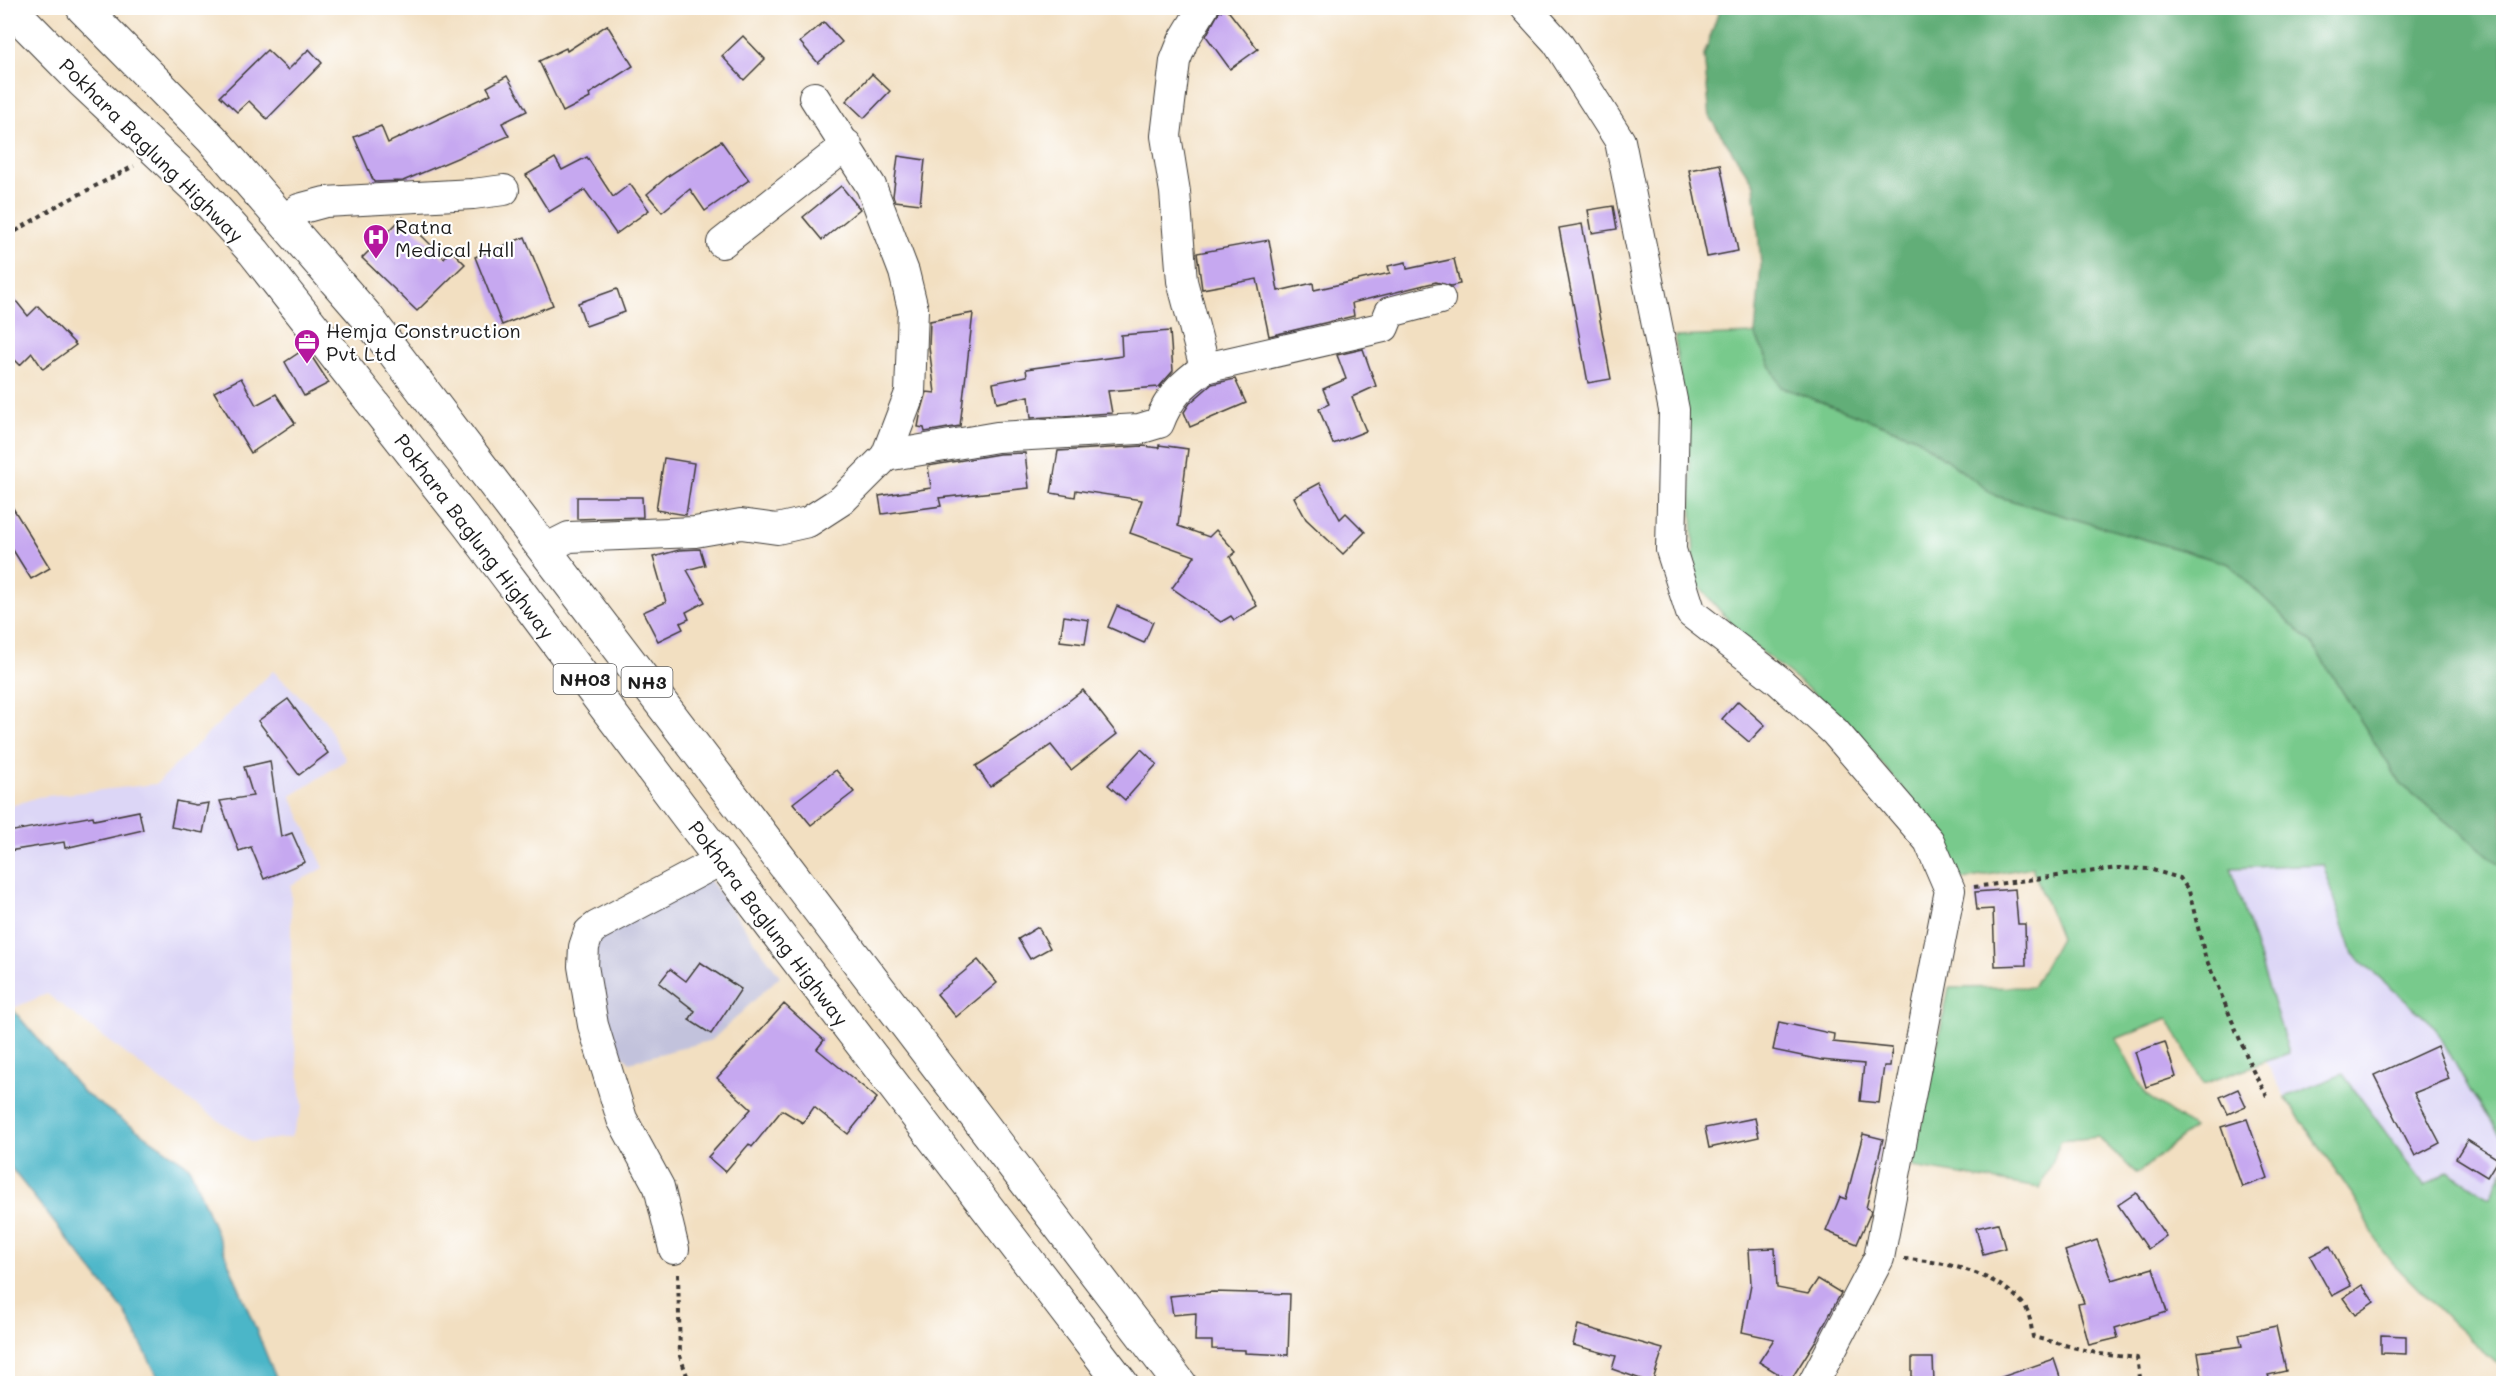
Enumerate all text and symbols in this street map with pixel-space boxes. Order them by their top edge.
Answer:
street label: Pokhara Baglung Highway [54,52,250,248]
place label: Ratna Medical Hall [395,213,515,262]
hospital icon: Ratna Medical Hall [361,222,391,260]
place label: Hemja Construction Pvt Ltd [326,317,521,366]
office icon: Hemja Construction Pvt Ltd [292,327,322,365]
street label: Pokhara Baglung Highway [389,428,561,644]
road number: NH03 [554,664,616,694]
road number: NH3 [622,667,672,697]
street label: Pokhara Baglung Highway [683,815,855,1031]

